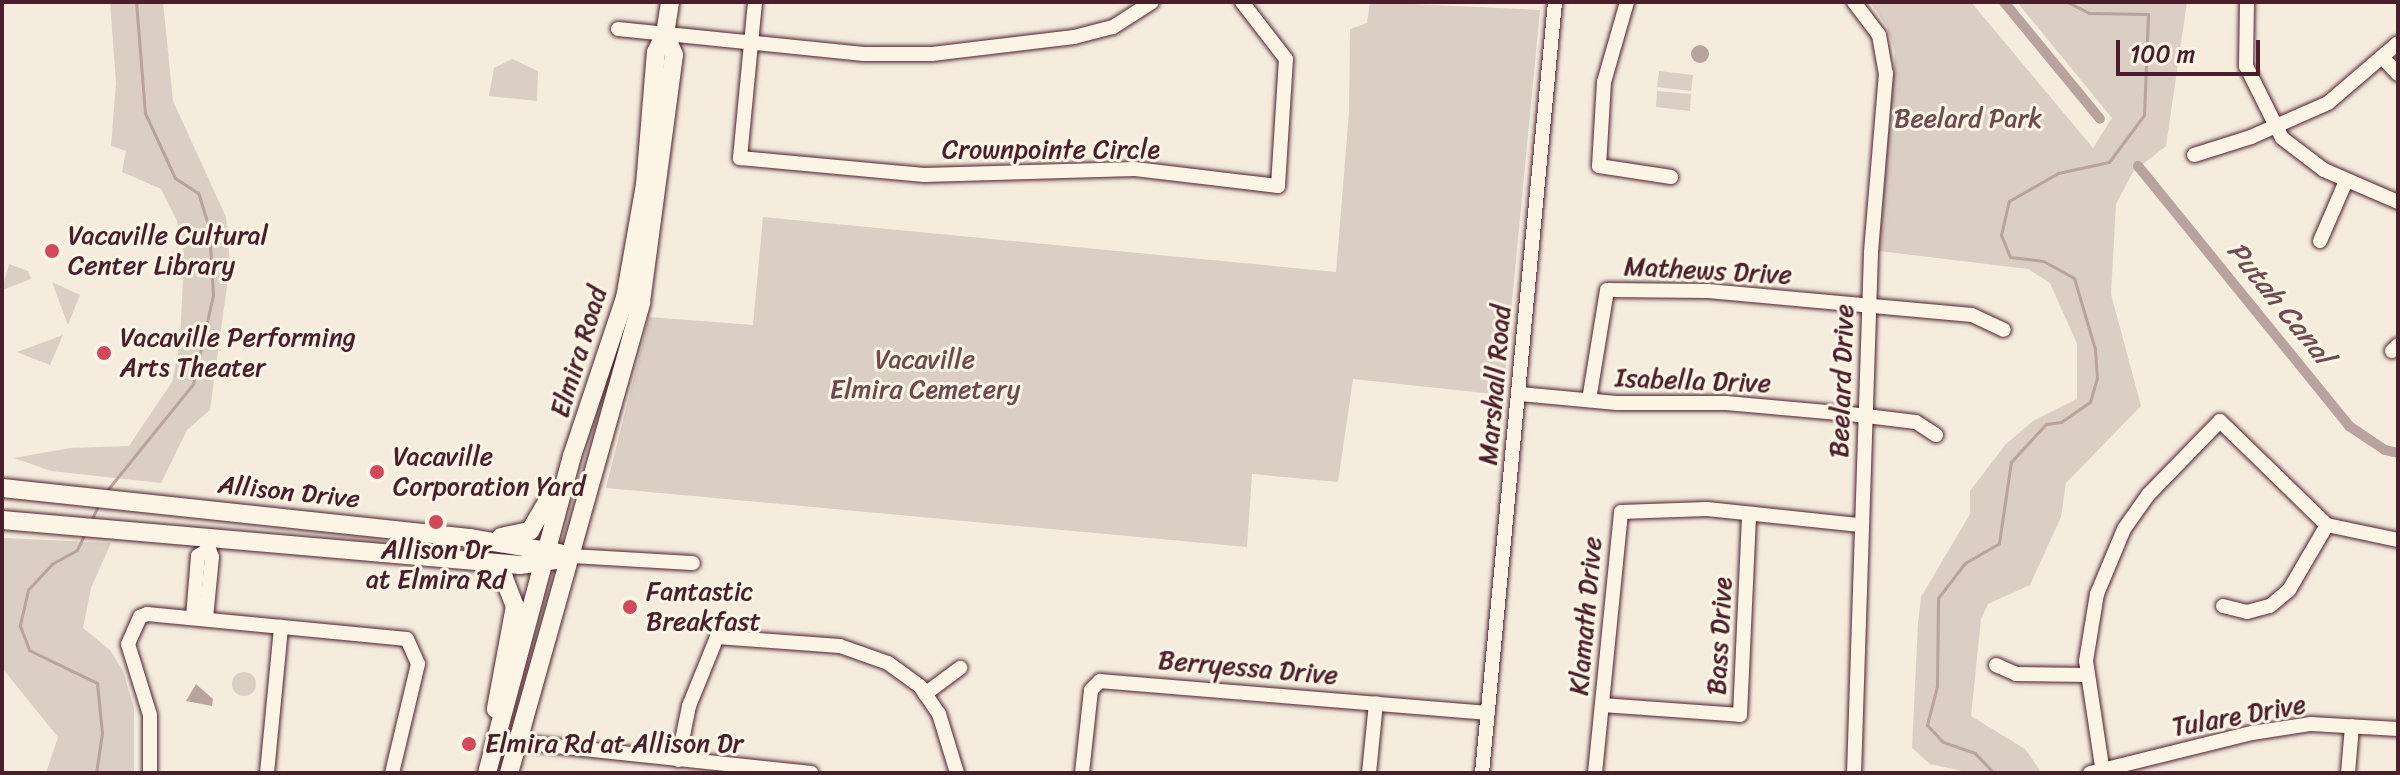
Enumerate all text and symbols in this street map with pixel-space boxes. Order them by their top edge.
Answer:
scale bar [2120,24,2264,74]
text: 100 m [2130,33,2195,75]
park label: Beelard Park [1894,103,2042,135]
street label: Crownpointe Circle [942,134,1160,166]
place label: Vacaville Cultural Center Library [68,220,269,282]
water label: Putah Canal [2220,235,2340,371]
marker: Vacaville Cultural Center Library [43,242,61,260]
street label: Mathews Drive [1623,251,1793,291]
street label: Elmira Road [544,283,614,421]
street label: Marshall Road [1472,304,1518,466]
street label: Beelard Drive [1824,304,1860,458]
place label: Vacaville Performing Arts Theater [120,322,356,384]
marker: Vacaville Performing Arts Theater [95,344,113,362]
park label: Vacaville Elmira Cemetery [830,344,1020,406]
street label: Isabella Drive [1614,363,1772,399]
place label: Vacaville Corporation Yard [393,441,585,502]
marker: Vacaville Corporation Yard [368,463,386,481]
street label: Allison Drive [216,469,362,515]
marker: Allison Dr at Elmira Rd [427,513,445,531]
place label: Allison Dr at Elmira Rd [366,534,506,596]
street label: Klamath Drive [1564,535,1608,697]
place label: Fantastic Breakfast [646,576,761,638]
street label: Bass Drive [1701,576,1739,696]
marker: Fantastic Breakfast [621,598,639,616]
street label: Berryessa Drive [1157,645,1339,691]
street label: Tulare Drive [2170,689,2308,743]
place label: Elmira Rd at Allison Dr [485,728,742,760]
marker: Elmira Rd at Allison Dr [460,735,478,753]

